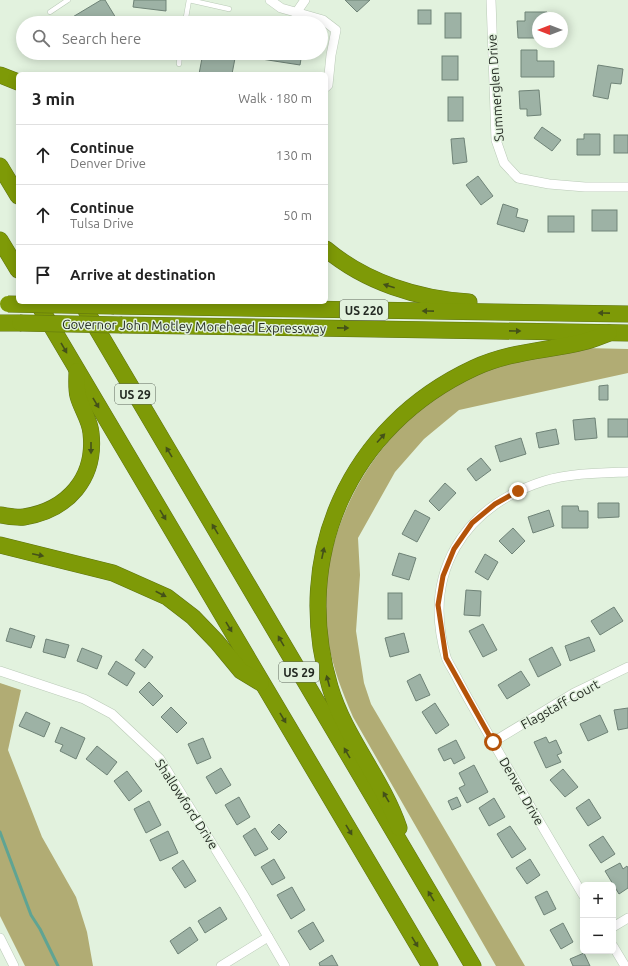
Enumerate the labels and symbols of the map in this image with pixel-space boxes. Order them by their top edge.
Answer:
north arrow [532,12,568,48]
street label: Summerglen Drive [484,34,506,142]
one-way arrow [383,283,395,289]
road number: US 220 [340,300,388,320]
one-way arrow [421,308,434,314]
one-way arrow [598,310,610,317]
street label: Governor John Motley Morehead Expressway [62,317,326,335]
one-way arrow [337,325,350,331]
one-way arrow [509,328,522,334]
one-way arrow [60,342,67,354]
road number: US 29 [115,384,155,404]
one-way arrow [93,397,100,409]
one-way arrow [376,433,386,443]
one-way arrow [88,442,94,455]
one-way arrow [166,446,173,458]
route end [509,482,527,500]
one-way arrow [159,509,166,521]
one-way arrow [212,523,219,535]
one-way arrow [321,546,327,559]
one-way arrow [32,552,44,558]
one-way arrow [156,590,167,597]
one-way arrow [226,621,233,633]
one-way arrow [278,635,285,647]
road number: US 29 [279,662,319,682]
one-way arrow [325,675,331,687]
street label: Flagstaff Court [518,677,602,731]
one-way arrow [280,712,287,724]
route start [484,733,502,751]
one-way arrow [344,748,351,759]
street label: Denver Drive [497,755,547,827]
street label: Shallowford Drive [153,756,221,852]
one-way arrow [383,791,390,803]
one-way arrow [346,824,353,836]
one-way arrow [428,890,435,902]
one-way arrow [412,936,419,948]

